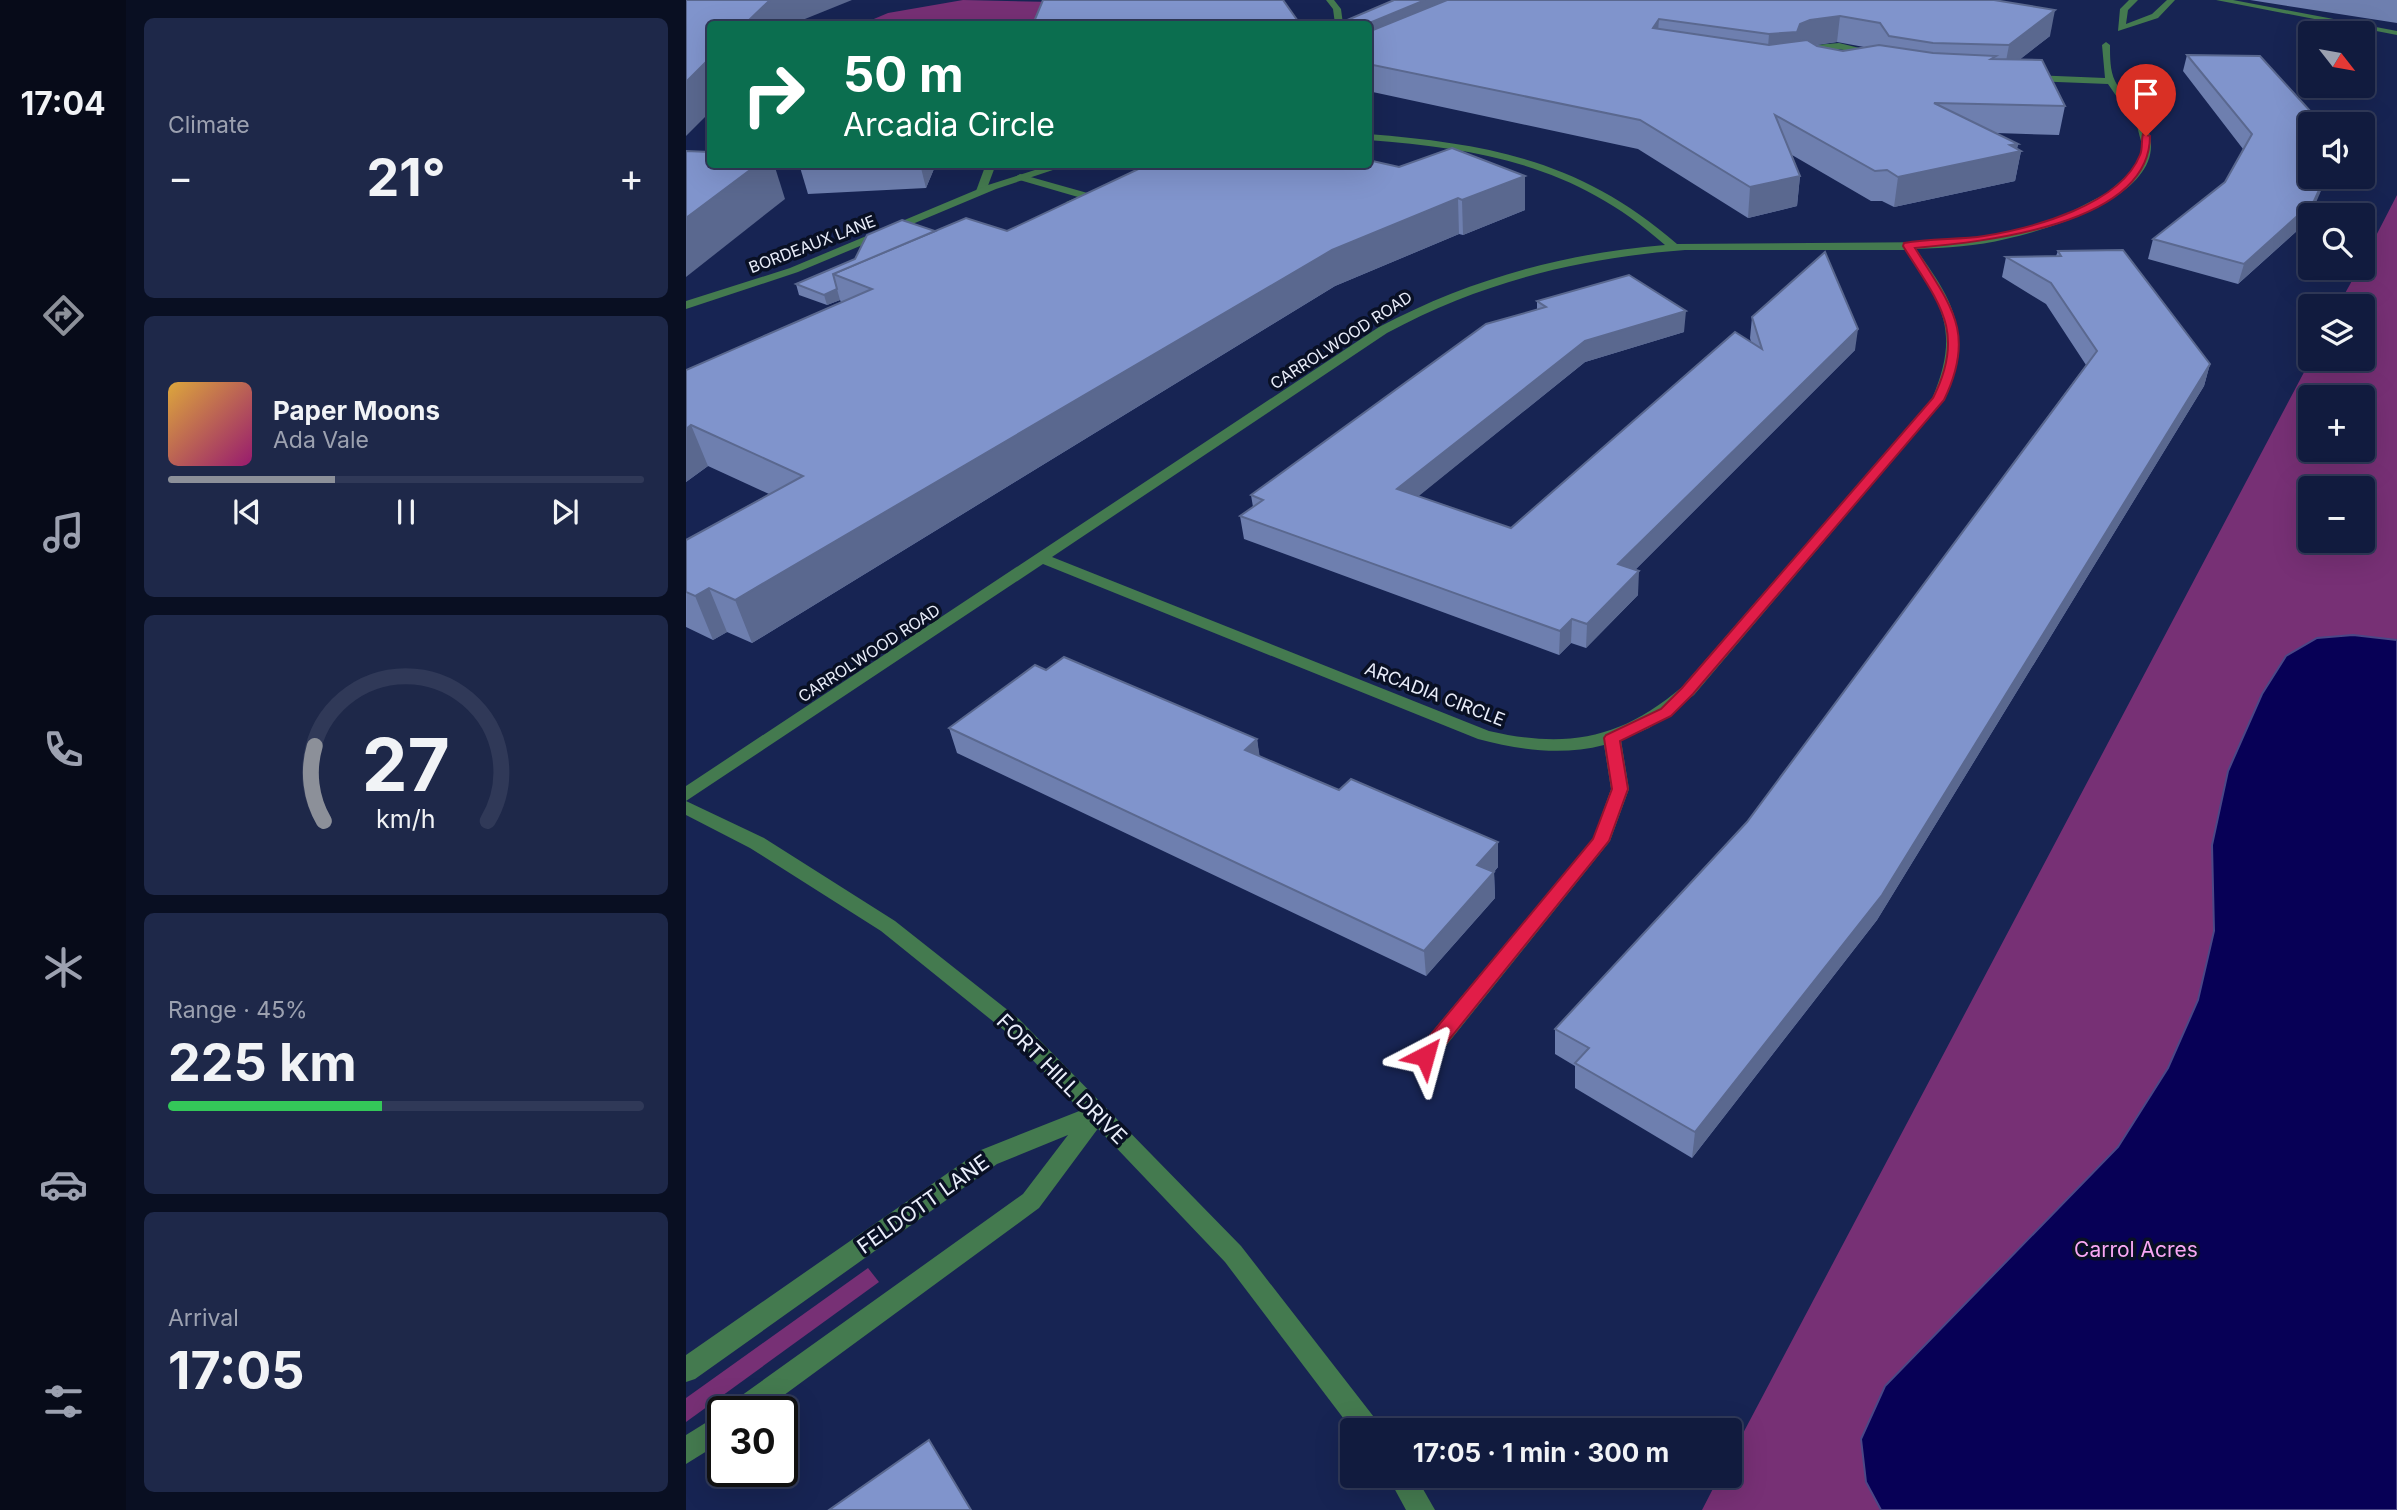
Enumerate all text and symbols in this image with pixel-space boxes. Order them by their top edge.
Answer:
north arrow [2298,21,2375,98]
map controls [2298,21,2375,553]
text: 50 m [843,45,964,104]
icon: right [728,49,819,140]
pin [2116,64,2176,136]
icon: arrive [2127,75,2165,113]
text: 17:04 [20,84,106,123]
text: Arcadia Circle [843,105,1055,144]
text: Climate [168,111,250,139]
button: sound [2298,112,2375,189]
text: 21° [366,146,446,209]
text: − [168,154,193,200]
text: + [619,154,644,200]
button: search [2298,203,2375,280]
street label: BORDEAUX LANE [746,211,878,277]
street label: CARROLWOOD ROAD [1266,287,1416,393]
icon: directions [39,291,88,340]
button: layers [2298,294,2375,371]
button: + [2298,385,2375,462]
text: Paper Moons [273,395,440,426]
text: Ada Vale [273,426,369,454]
button: − [2298,476,2375,553]
icon: previous [228,493,266,531]
icon: pause [387,493,425,531]
icon: next [546,493,584,531]
icon: music [39,508,88,557]
street label: CARROLWOOD ROAD [794,600,944,706]
street label: ARCADIA CIRCLE [1362,658,1508,730]
text: 27 [362,720,450,809]
icon: phone [39,725,88,774]
text: km/h [376,804,436,834]
icon: climate [39,943,88,992]
text: Range · 45% [168,996,308,1024]
street label: FORT HILL DRIVE [992,1009,1132,1149]
position arrow [1388,1019,1462,1093]
text: 225 km [168,1031,357,1094]
street label: FELDOTT LANE [852,1149,994,1259]
icon: car [39,1160,88,1209]
park label: Carrol Acres [2074,1237,2198,1262]
text: Arrival [168,1304,239,1332]
text: 17:05 [168,1339,305,1402]
icon: filters [39,1377,88,1426]
speed limit sign: 30 [707,1396,798,1487]
text: 17:05 · 1 min · 300 m [1413,1437,1669,1468]

